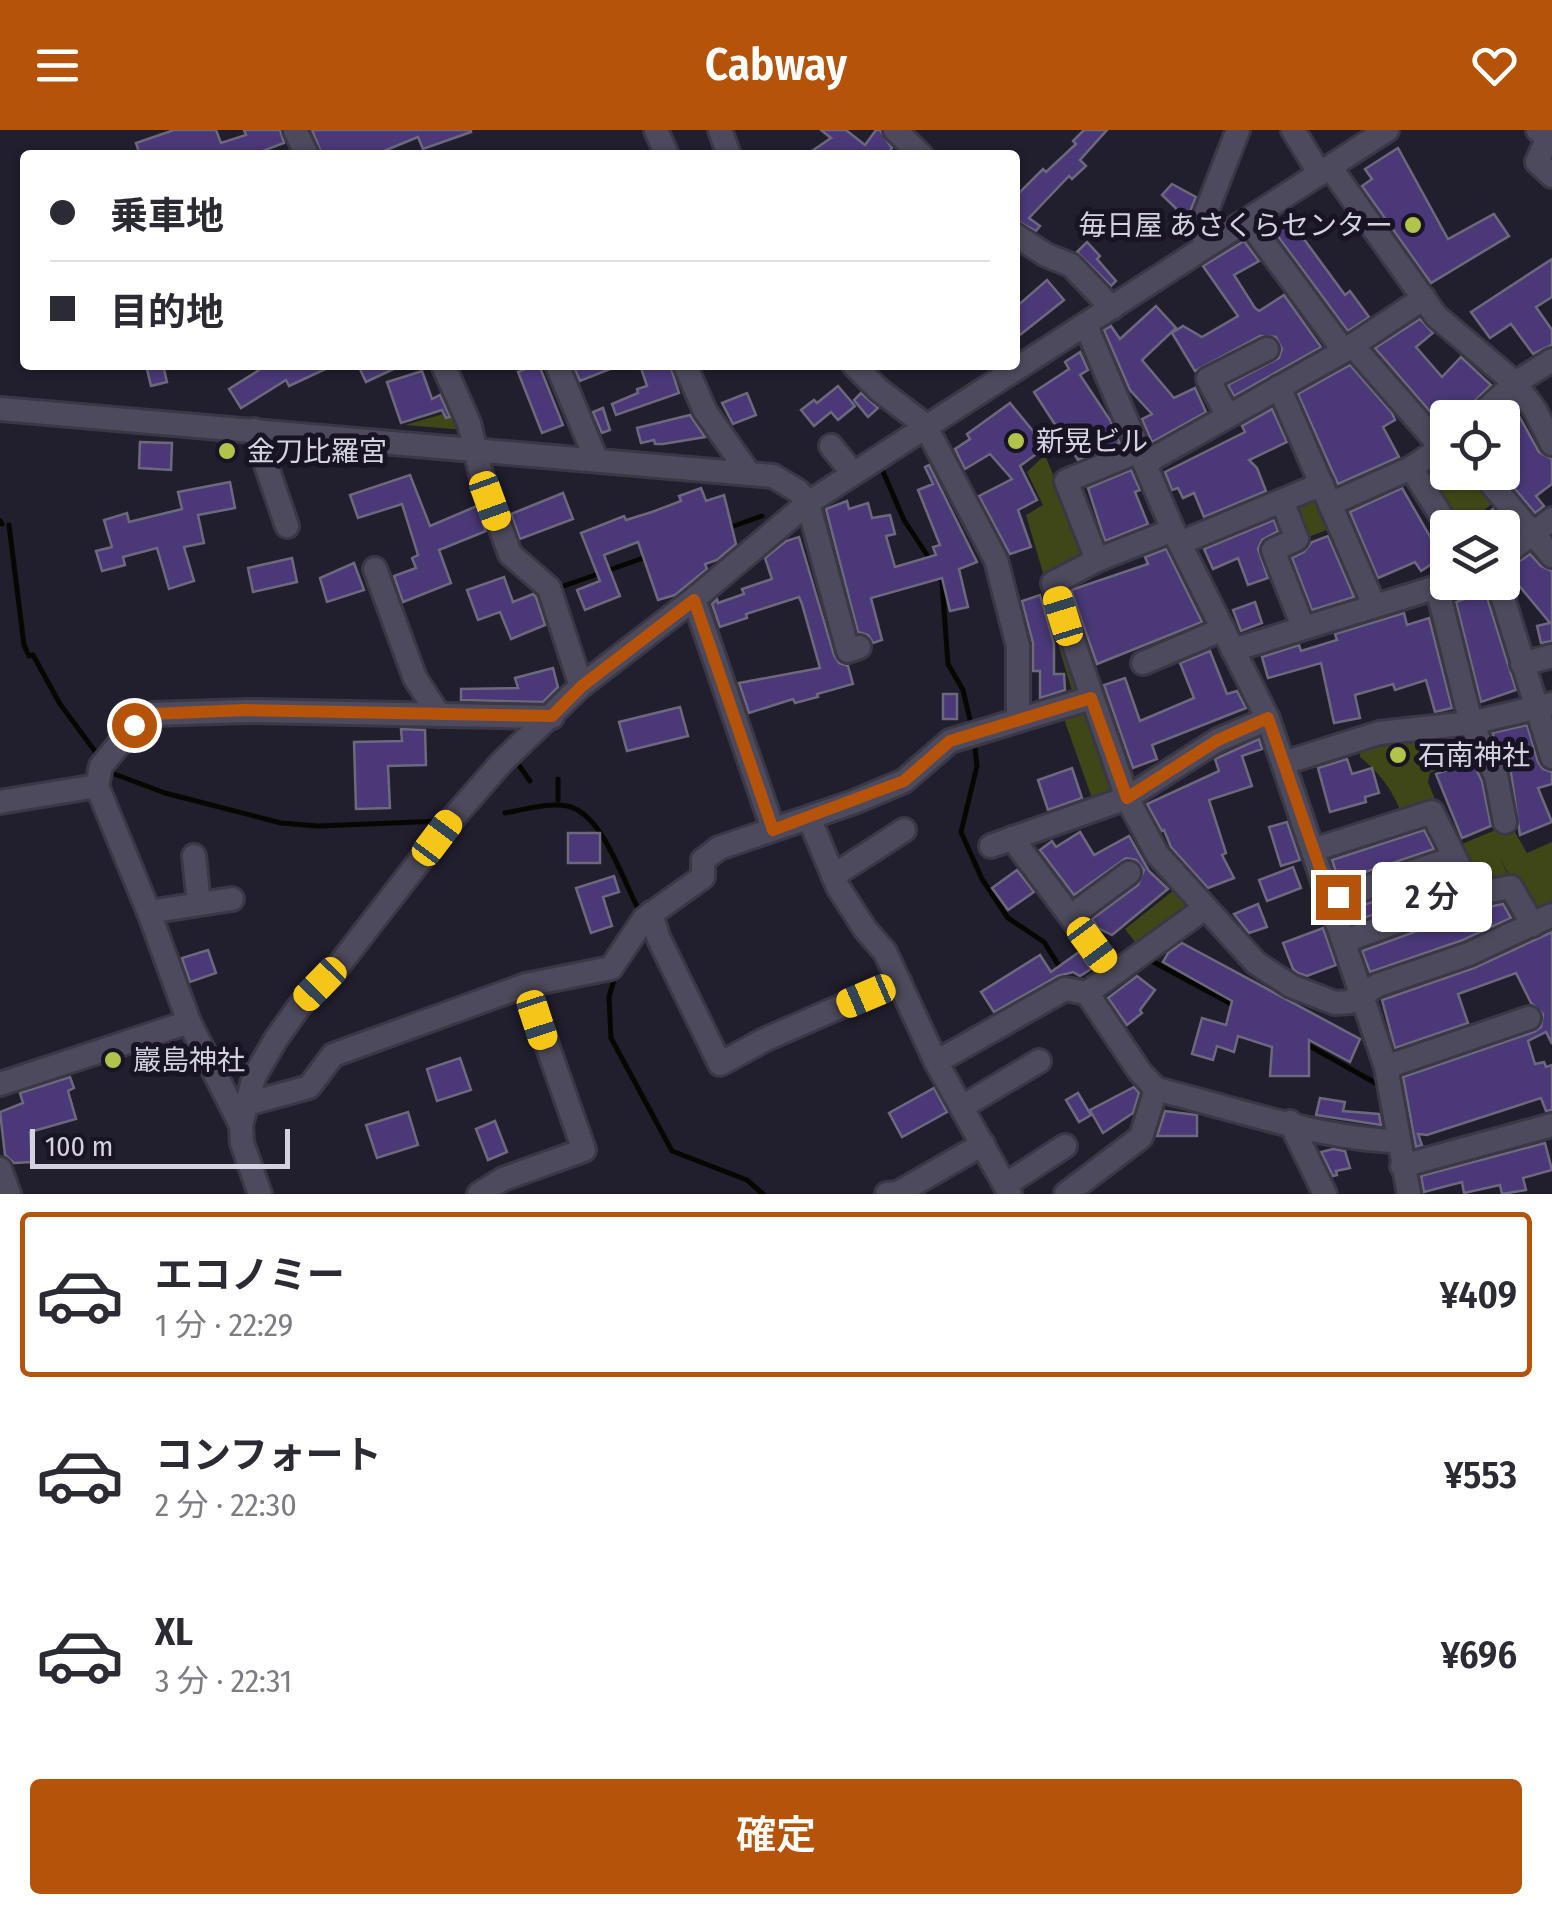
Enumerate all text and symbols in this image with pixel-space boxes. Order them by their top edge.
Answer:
icon: menu [30,38,85,93]
text: Cabway [705,38,847,92]
icon: heart [1467,38,1522,93]
text: 乗車地 [110,193,224,239]
place label: 毎日屋 あさくらセンター [1078,209,1393,242]
marker: 毎日屋 あさくらセンター [1402,214,1424,236]
text: 目的地 [110,289,224,335]
map controls [1430,400,1520,600]
button: locate [1430,400,1520,490]
place label: 新晃ビル [1036,425,1148,458]
marker: 新晃ビル [1005,430,1027,452]
place label: 金刀比羅宮 [247,435,387,468]
marker: 金刀比羅宮 [216,440,238,462]
car [466,468,514,534]
button: layers [1430,510,1520,600]
car [1040,583,1086,649]
route start [112,703,157,748]
place label: 石南神社 [1418,739,1530,772]
marker: 石南神社 [1387,744,1409,766]
car [407,805,467,871]
callout: 2 分 [1373,862,1493,932]
route end [1316,875,1361,920]
text: 2 分 [1405,878,1459,916]
car [1062,912,1122,978]
car [288,952,352,1016]
car [833,970,899,1022]
car [513,987,561,1053]
place label: 巖島神社 [133,1044,245,1077]
marker: 巖島神社 [102,1049,124,1071]
scale bar [30,1124,290,1168]
text: 100 m [45,1130,113,1163]
icon: car [35,1250,125,1340]
text: エコノミー [155,1252,345,1298]
text: ¥409 [1440,1272,1517,1318]
text: 1 分 · 22:29 [155,1306,293,1344]
icon: car [35,1430,125,1520]
text: コンフォート [155,1432,382,1478]
text: ¥553 [1444,1452,1517,1498]
text: 2 分 · 22:30 [155,1486,297,1524]
text: XL [155,1609,193,1655]
icon: car [35,1610,125,1700]
text: ¥696 [1441,1632,1517,1678]
text: 3 分 · 22:31 [155,1662,292,1700]
button: 確定 [30,1779,1522,1894]

